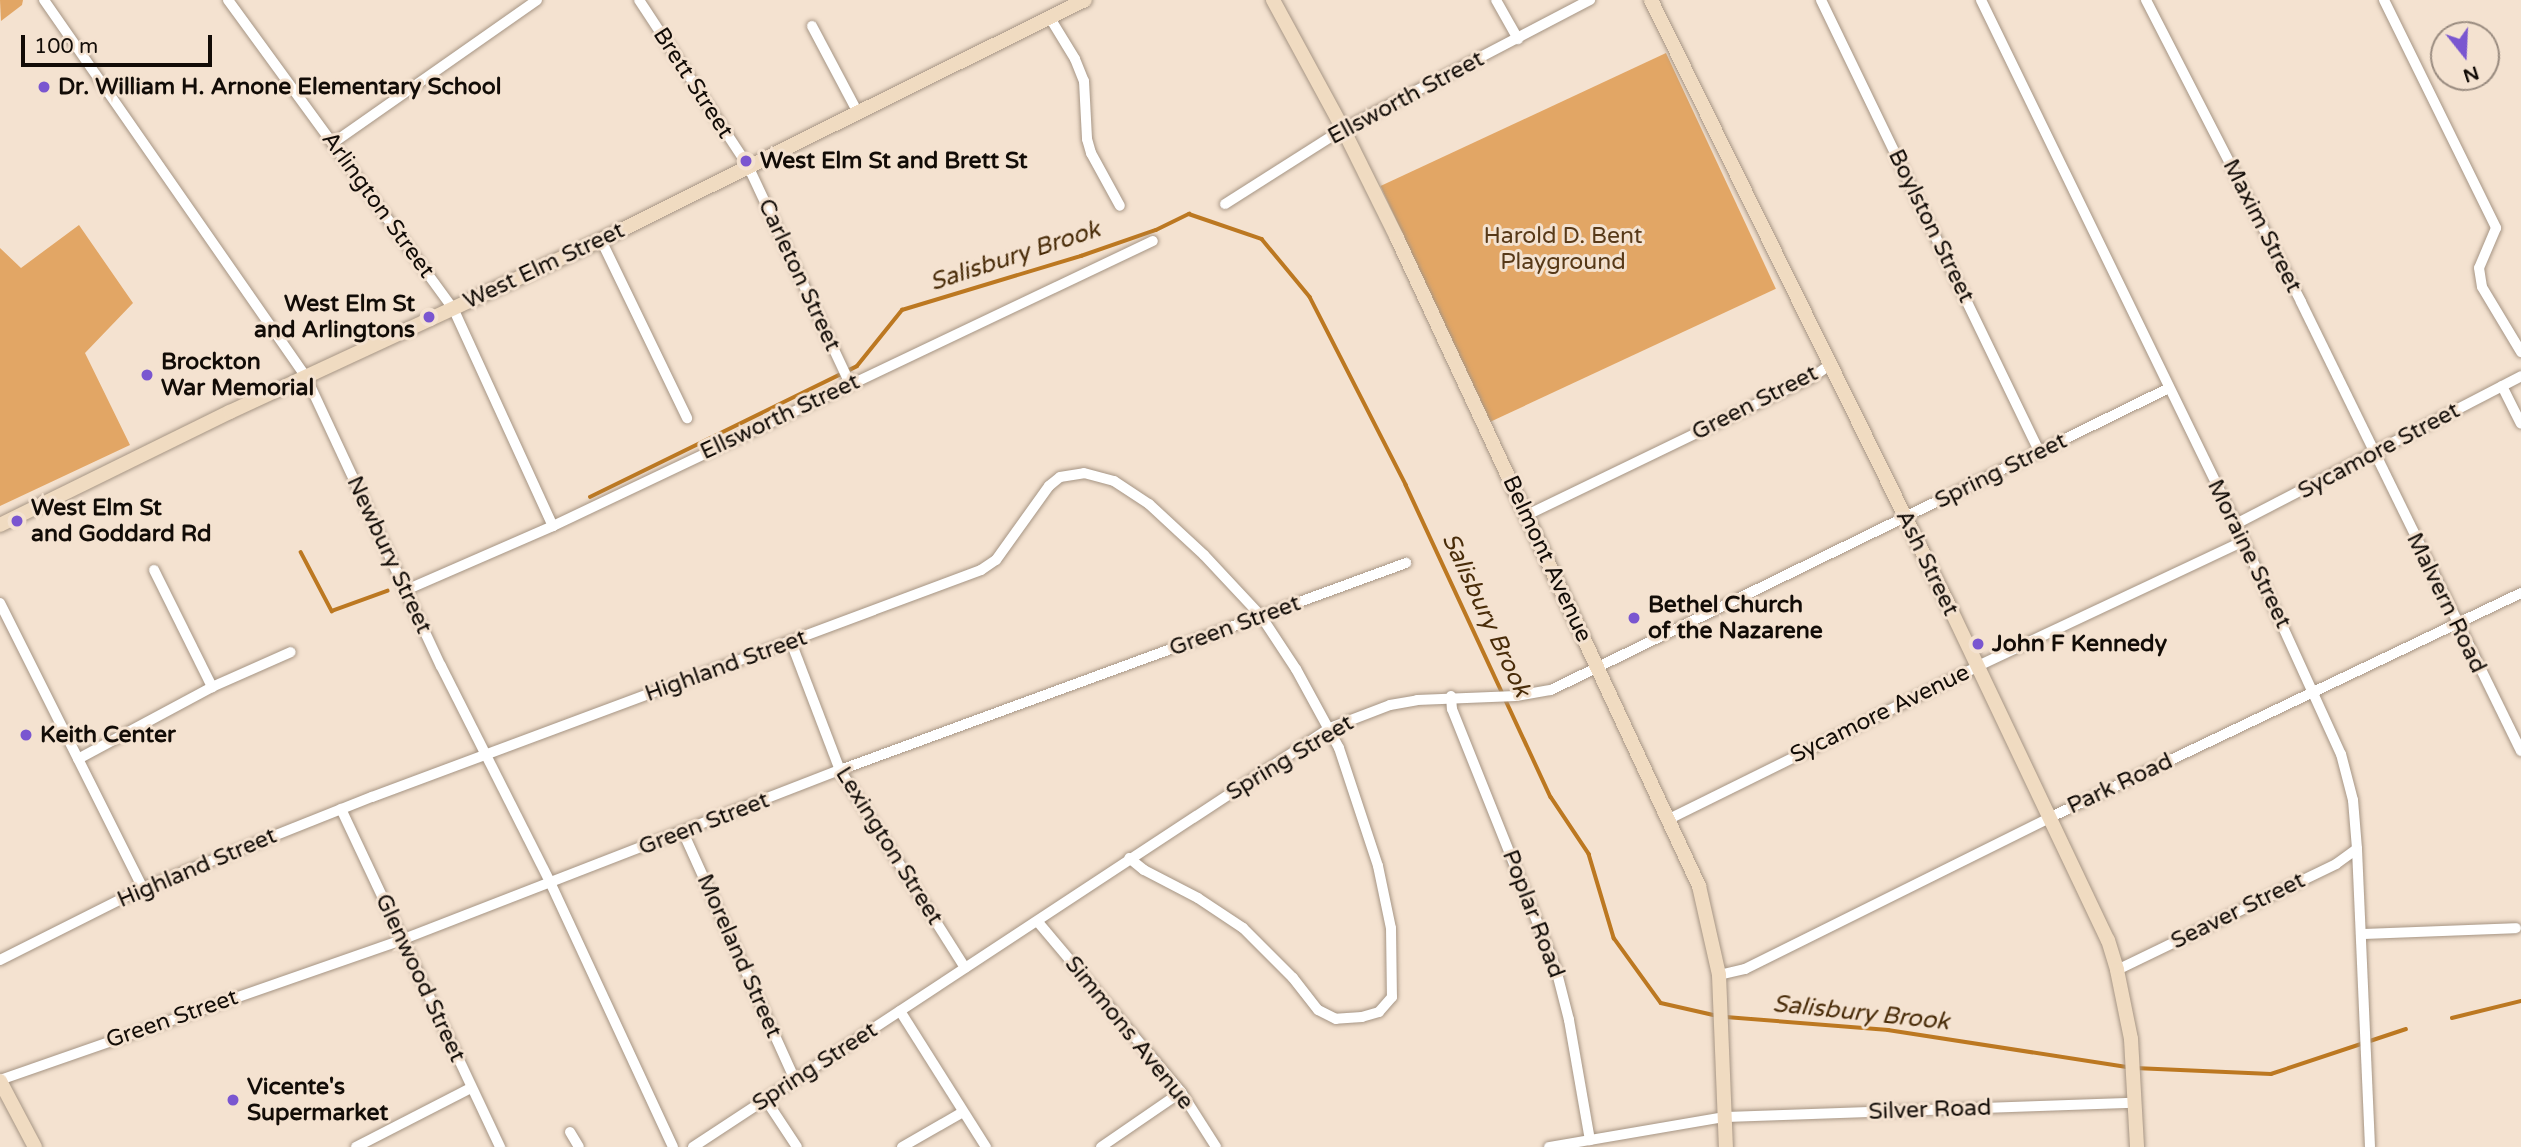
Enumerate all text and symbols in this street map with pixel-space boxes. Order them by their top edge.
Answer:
scale bar [24,21,215,65]
north arrow [2430,21,2500,91]
street label: Brett Street [647,22,739,144]
text: 100 m [34,34,98,59]
street label: Ellsworth Street [1323,45,1489,151]
text: N [2460,61,2482,87]
place label: Dr. William H. Arnone Elementary School [58,73,502,101]
marker: Dr. William H. Arnone Elementary School [36,79,52,95]
street label: Arlington Street [316,126,440,284]
street label: Boylston Street [1882,145,1980,307]
place label: West Elm St and Brett St [760,147,1028,175]
marker: West Elm St and Brett St [738,153,754,169]
street label: Maxim Street [2217,155,2307,297]
street label: Carleton Street [752,194,846,356]
water label: Salisbury Brook [926,215,1104,297]
street label: West Elm Street [459,217,629,315]
park label: Harold D. Bent Playground [1484,222,1642,276]
place label: West Elm St and Arlingtons [254,290,415,344]
marker: West Elm St and Arlingtons [421,309,437,325]
place label: Brockton War Memorial [161,348,314,402]
street label: Green Street [1687,359,1823,447]
marker: Brockton War Memorial [139,367,155,383]
street label: Ellsworth Street [696,368,864,466]
street label: Sycamore Street [2293,397,2465,505]
street label: Spring Street [1931,427,2071,515]
street label: Belmont Avenue [1496,471,1598,647]
street label: Newbury Street [340,472,438,638]
street label: Moraine Street [2201,475,2297,633]
place label: West Elm St and Goddard Rd [31,494,212,548]
street label: Ash Street [1890,506,1964,620]
marker: West Elm St and Goddard Rd [9,513,25,529]
street label: Malvern Road [2400,528,2492,678]
water label: Salisbury Brook [1435,529,1537,701]
street label: Green Street [1166,589,1304,663]
place label: Bethel Church of the Nazarene [1648,591,1823,645]
marker: Bethel Church of the Nazarene [1626,610,1642,626]
street label: Highland Street [641,624,811,708]
place label: John F Kennedy [1992,630,2167,658]
marker: John F Kennedy [1970,636,1986,652]
street label: Sycamore Avenue [1786,659,1974,769]
street label: Spring Street [1221,709,1359,807]
place label: Keith Center [40,721,176,749]
marker: Keith Center [18,727,34,743]
street label: Park Road [2063,748,2177,820]
street label: Lexington Street [829,762,949,930]
street label: Green Street [635,786,773,862]
street label: Highland Street [113,822,281,914]
street label: Poplar Road [1496,846,1570,982]
street label: Seaver Street [2167,867,2309,955]
street label: Moreland Street [691,870,787,1042]
street label: Glenwood Street [369,890,471,1066]
street label: Simmons Avenue [1059,951,1199,1115]
street label: Green Street [102,984,242,1054]
water label: Salisbury Brook [1771,989,1951,1037]
street label: Spring Street [747,1016,883,1118]
place label: Vicente's Supermarket [247,1073,388,1127]
marker: Vicente's Supermarket [225,1092,241,1108]
street label: Silver Road [1868,1094,1992,1126]

